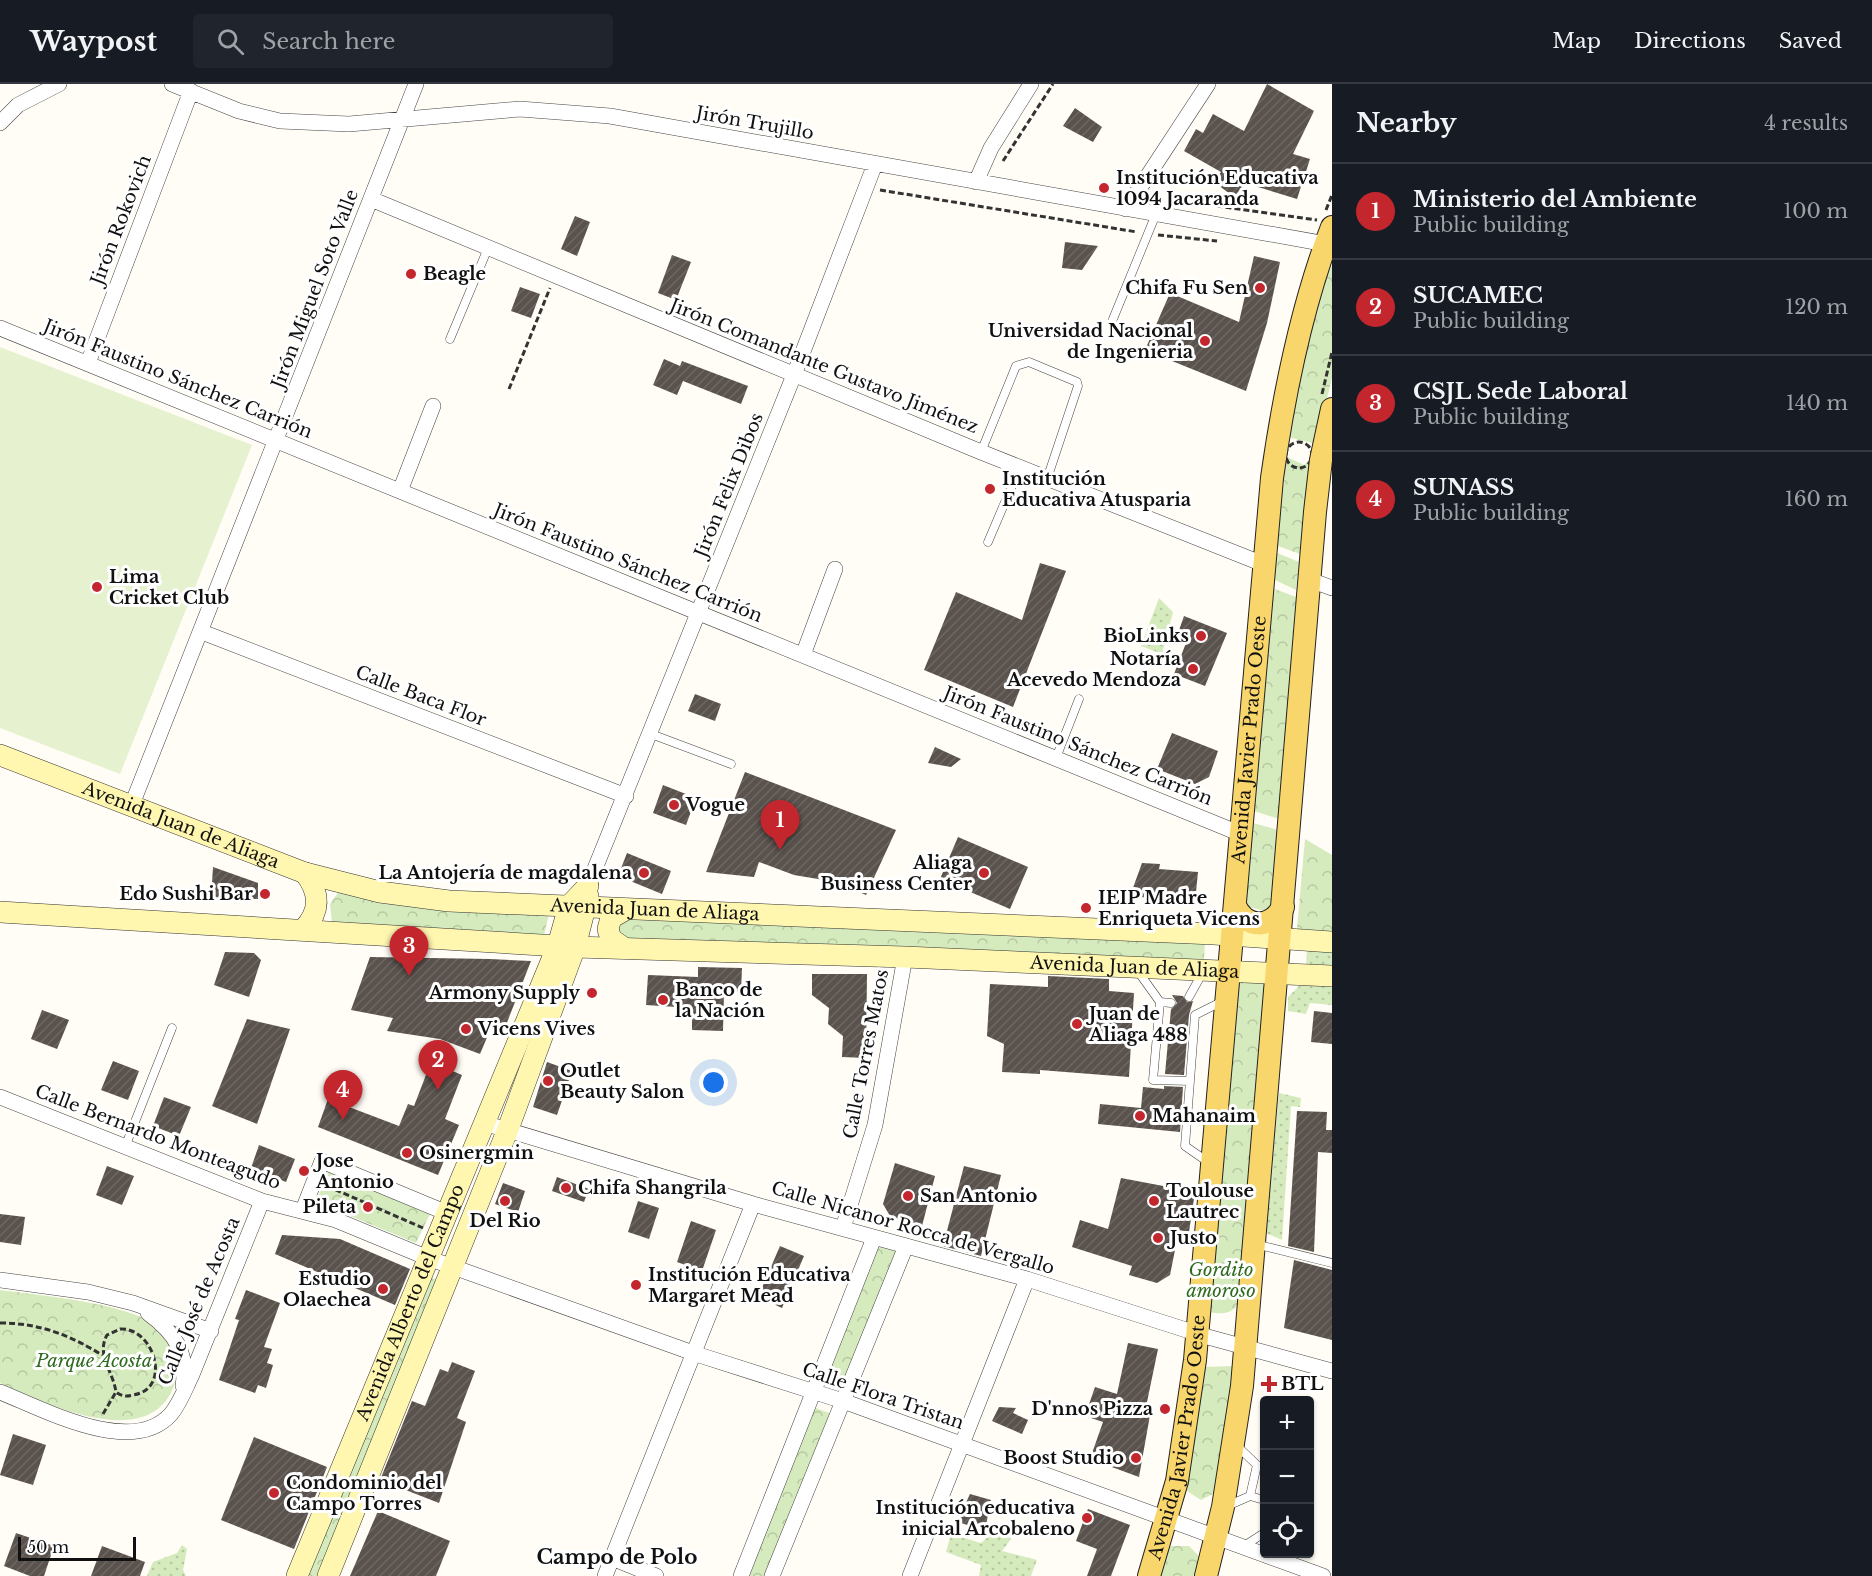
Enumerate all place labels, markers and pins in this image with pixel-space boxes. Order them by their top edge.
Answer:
place label: Institución Educativa 1094 Jacaranda [1116,167,1319,210]
marker: Institución Educativa 1094 Jacaranda [1097,181,1111,195]
place label: Beagle [423,263,486,285]
marker: Beagle [404,267,418,281]
place label: Chifa Fu Sen [1125,277,1248,299]
marker: Chifa Fu Sen [1253,281,1267,295]
place label: Universidad Nacional de Ingenieria [988,320,1194,363]
marker: Universidad Nacional de Ingenieria [1198,334,1212,348]
place label: Institución Educativa Atusparia [1002,468,1192,511]
marker: Institución Educativa Atusparia [983,482,997,496]
place label: Lima Cricket Club [109,566,229,609]
marker: Lima Cricket Club [90,580,104,594]
place label: BioLinks [1103,625,1189,647]
marker: BioLinks [1194,629,1208,643]
place label: Notaría Acevedo Mendoza [1006,648,1182,691]
marker: Notaría Acevedo Mendoza [1186,662,1200,676]
place label: Vogue [685,794,745,816]
marker: Vogue [667,798,681,812]
pin: 1 [760,800,800,850]
place label: Aliaga Business Center [820,852,973,895]
place label: La Antojería de magdalena [378,862,633,884]
marker: La Antojería de magdalena [637,866,651,880]
marker: Aliaga Business Center [977,866,991,880]
place label: Edo Sushi Bar [119,883,253,905]
marker: Edo Sushi Bar [258,887,272,901]
place label: IEIP Madre Enriqueta Vicens [1098,887,1260,930]
marker: IEIP Madre Enriqueta Vicens [1079,901,1093,915]
pin: 3 [390,926,428,976]
place label: Banco de la Nación [675,979,765,1022]
place label: Armony Supply [428,982,580,1004]
marker: Armony Supply [585,986,599,1000]
marker: Banco de la Nación [656,993,670,1007]
place label: Juan de Aliaga 488 [1085,1003,1188,1046]
marker: Juan de Aliaga 488 [1070,1017,1084,1031]
place label: Vicens Vives [477,1018,595,1040]
marker: Vicens Vives [459,1022,473,1036]
pin: 2 [418,1040,458,1090]
place label: Outlet Beauty Salon [560,1060,684,1103]
pin: 4 [324,1070,362,1120]
marker: Outlet Beauty Salon [541,1074,555,1088]
place label: Mahanaim [1152,1105,1256,1127]
marker: Mahanaim [1133,1109,1147,1123]
place label: Osinergmin [419,1142,534,1164]
marker: Osinergmin [400,1146,414,1160]
place label: Jose Antonio [312,1150,394,1193]
marker: Jose Antonio [297,1164,311,1178]
place label: Chifa Shangrila [578,1177,727,1199]
place label: Toulouse Lautrec [1166,1180,1254,1223]
marker: Chifa Shangrila [559,1181,573,1195]
place label: San Antonio [920,1185,1037,1207]
marker: San Antonio [901,1189,915,1203]
marker: Del Rio [498,1194,512,1208]
marker: Toulouse Lautrec [1147,1194,1161,1208]
place label: Pileta [302,1196,357,1218]
marker: Pileta [361,1200,375,1214]
place label: Del Rio [469,1210,541,1232]
place label: Justo [1166,1227,1217,1249]
marker: Justo [1151,1231,1165,1245]
place label: Institución Educativa Margaret Mead [648,1264,851,1307]
place label: Estudio Olaechea [283,1268,372,1311]
marker: Institución Educativa Margaret Mead [629,1278,643,1292]
marker: Estudio Olaechea [376,1282,390,1296]
place label: BTL [1281,1373,1324,1395]
marker: BTL [1262,1377,1276,1391]
place label: D'nnos Pizza [1031,1398,1154,1420]
marker: D'nnos Pizza [1158,1402,1172,1416]
place label: Boost Studio [1004,1447,1124,1469]
marker: Boost Studio [1129,1451,1143,1465]
place label: Condominio del Campo Torres [286,1472,443,1515]
marker: Condominio del Campo Torres [267,1486,281,1500]
place label: Institución educativa inicial Arcobaleno [876,1497,1076,1540]
marker: Institución educativa inicial Arcobaleno [1080,1511,1094,1525]

